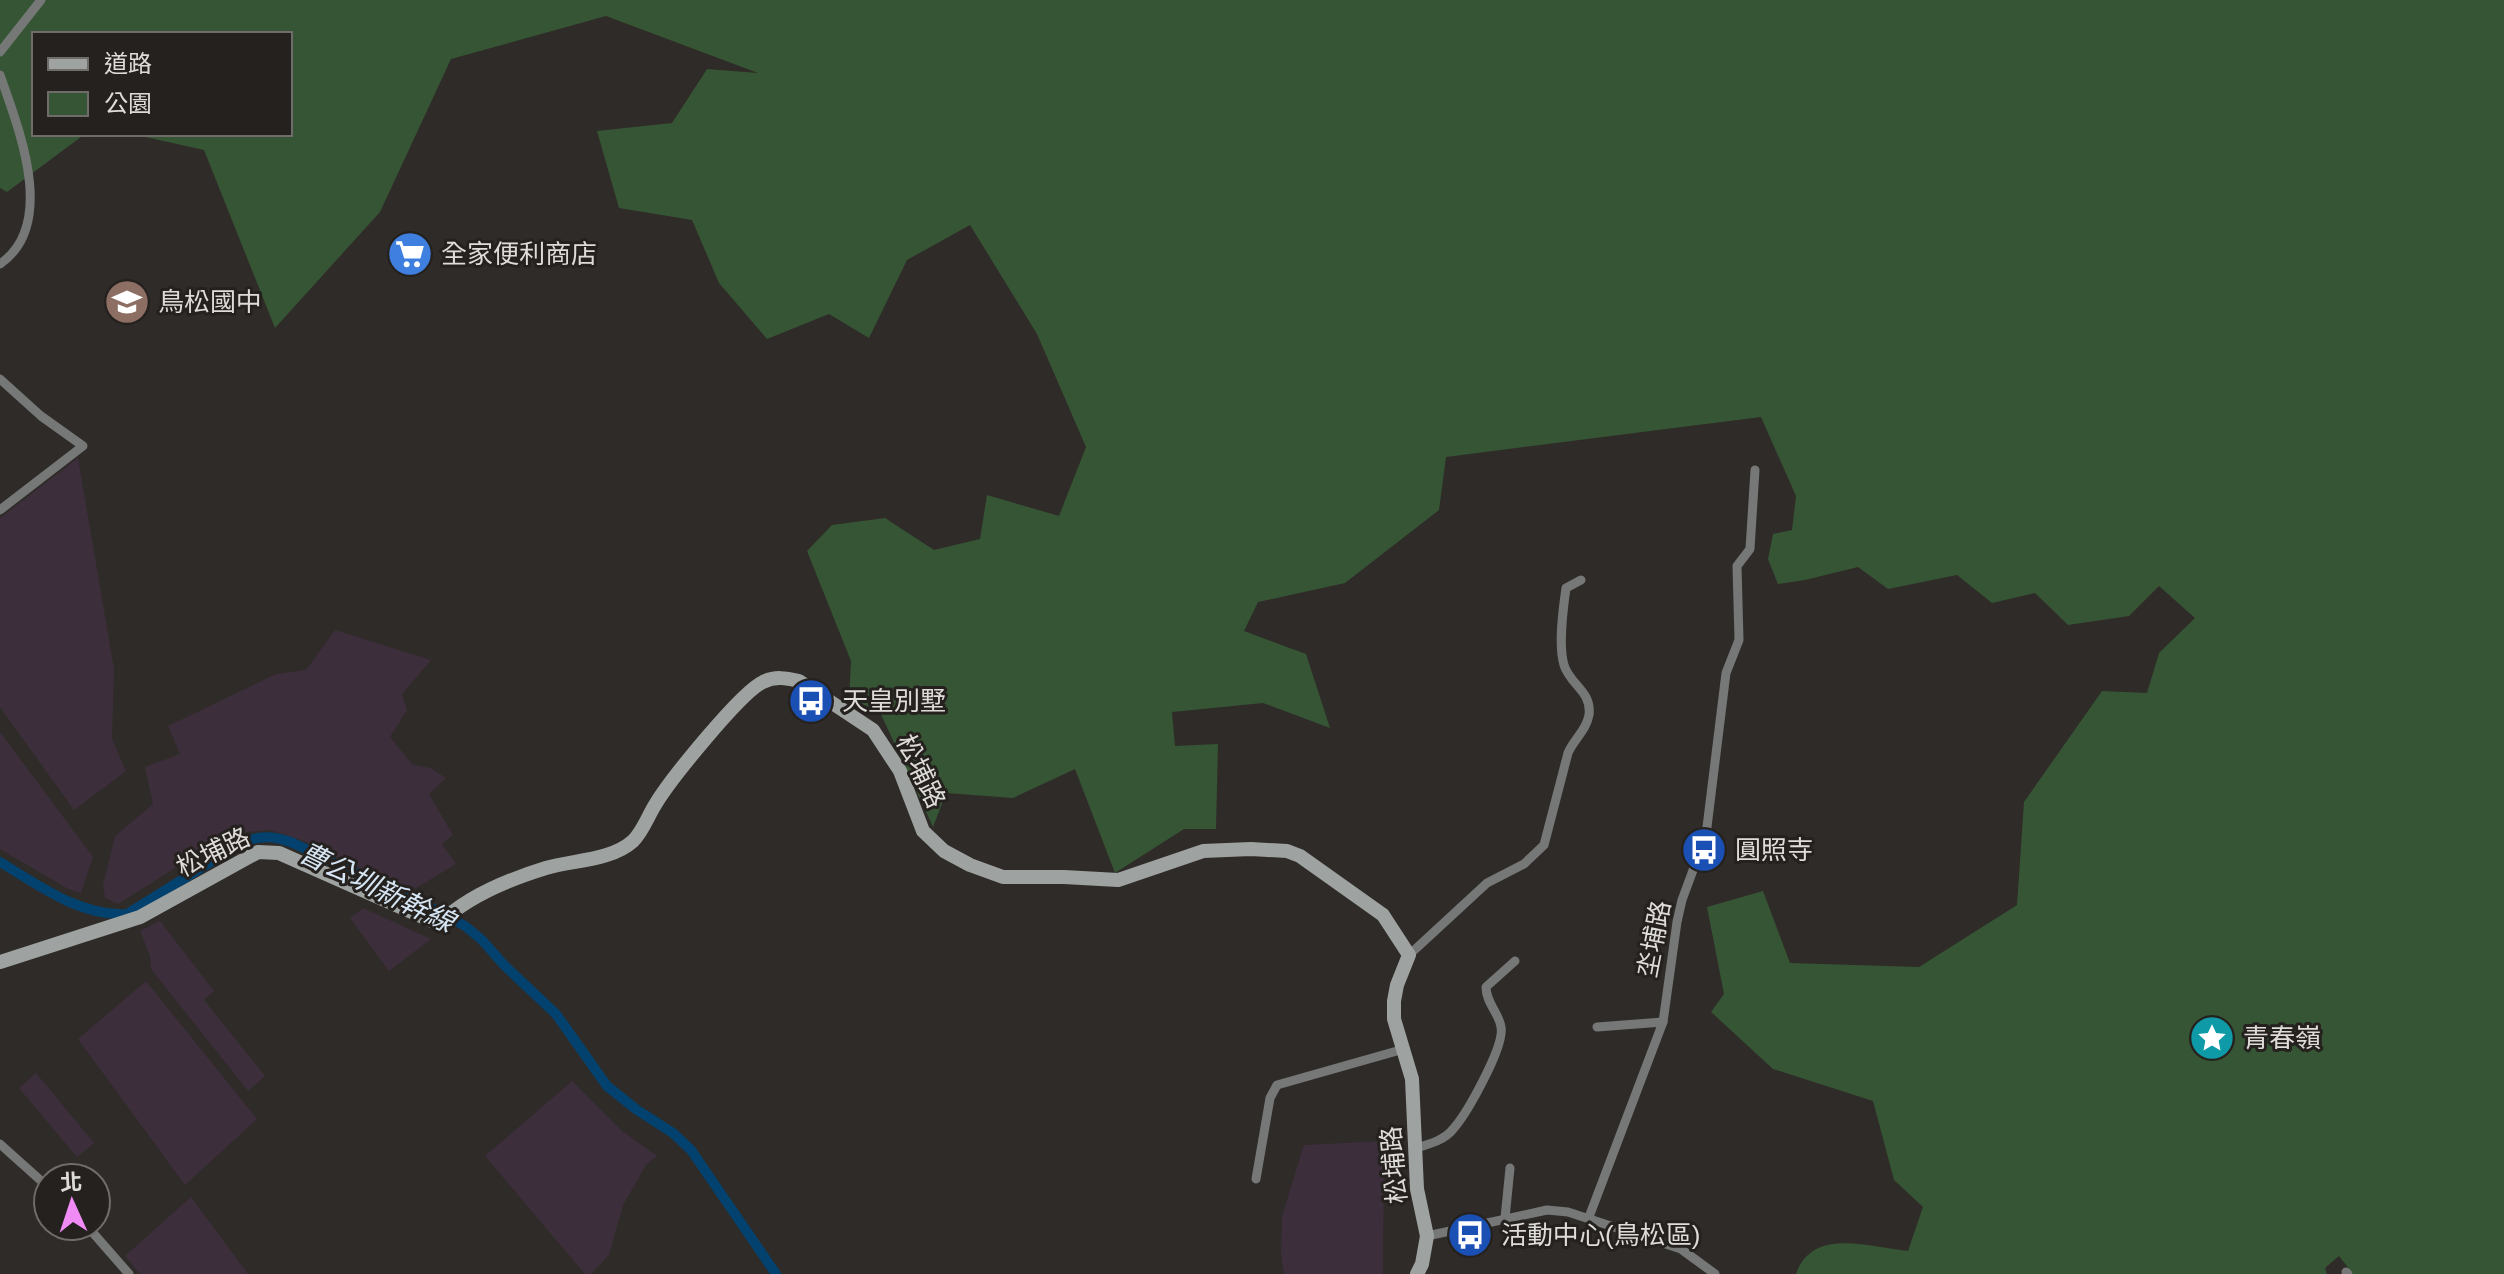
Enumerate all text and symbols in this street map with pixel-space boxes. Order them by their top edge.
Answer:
legend [32,32,292,136]
text: 道路 [104,50,152,77]
text: 公園 [104,90,152,117]
supermarket icon: 全家便利商店 [386,230,434,278]
place label: 全家便利商店 [441,239,597,269]
school or university icon: 鳥松國中 [103,278,151,326]
place label: 鳥松國中 [158,287,262,317]
bus stop icon: 天皇別墅 [787,677,835,725]
place label: 天皇別墅 [842,686,946,716]
street label: 松埔路 [890,729,952,813]
street label: 松埔路 [171,821,255,883]
bus stop icon: 圓照寺 [1680,826,1728,874]
place label: 圓照寺 [1735,835,1813,865]
water label: 曹公圳新幹線 [294,837,462,940]
street label: 坔埔路 [1632,898,1676,980]
place icon: 青春嶺 [2188,1014,2236,1062]
place label: 青春嶺 [2243,1023,2321,1053]
street label: 松埔路 [1376,1125,1412,1205]
north arrow [32,1162,112,1242]
text: 北 [59,1169,83,1196]
bus stop icon: 活動中心(鳥松區) [1446,1211,1494,1259]
place label: 活動中心(鳥松區) [1501,1220,1700,1250]

